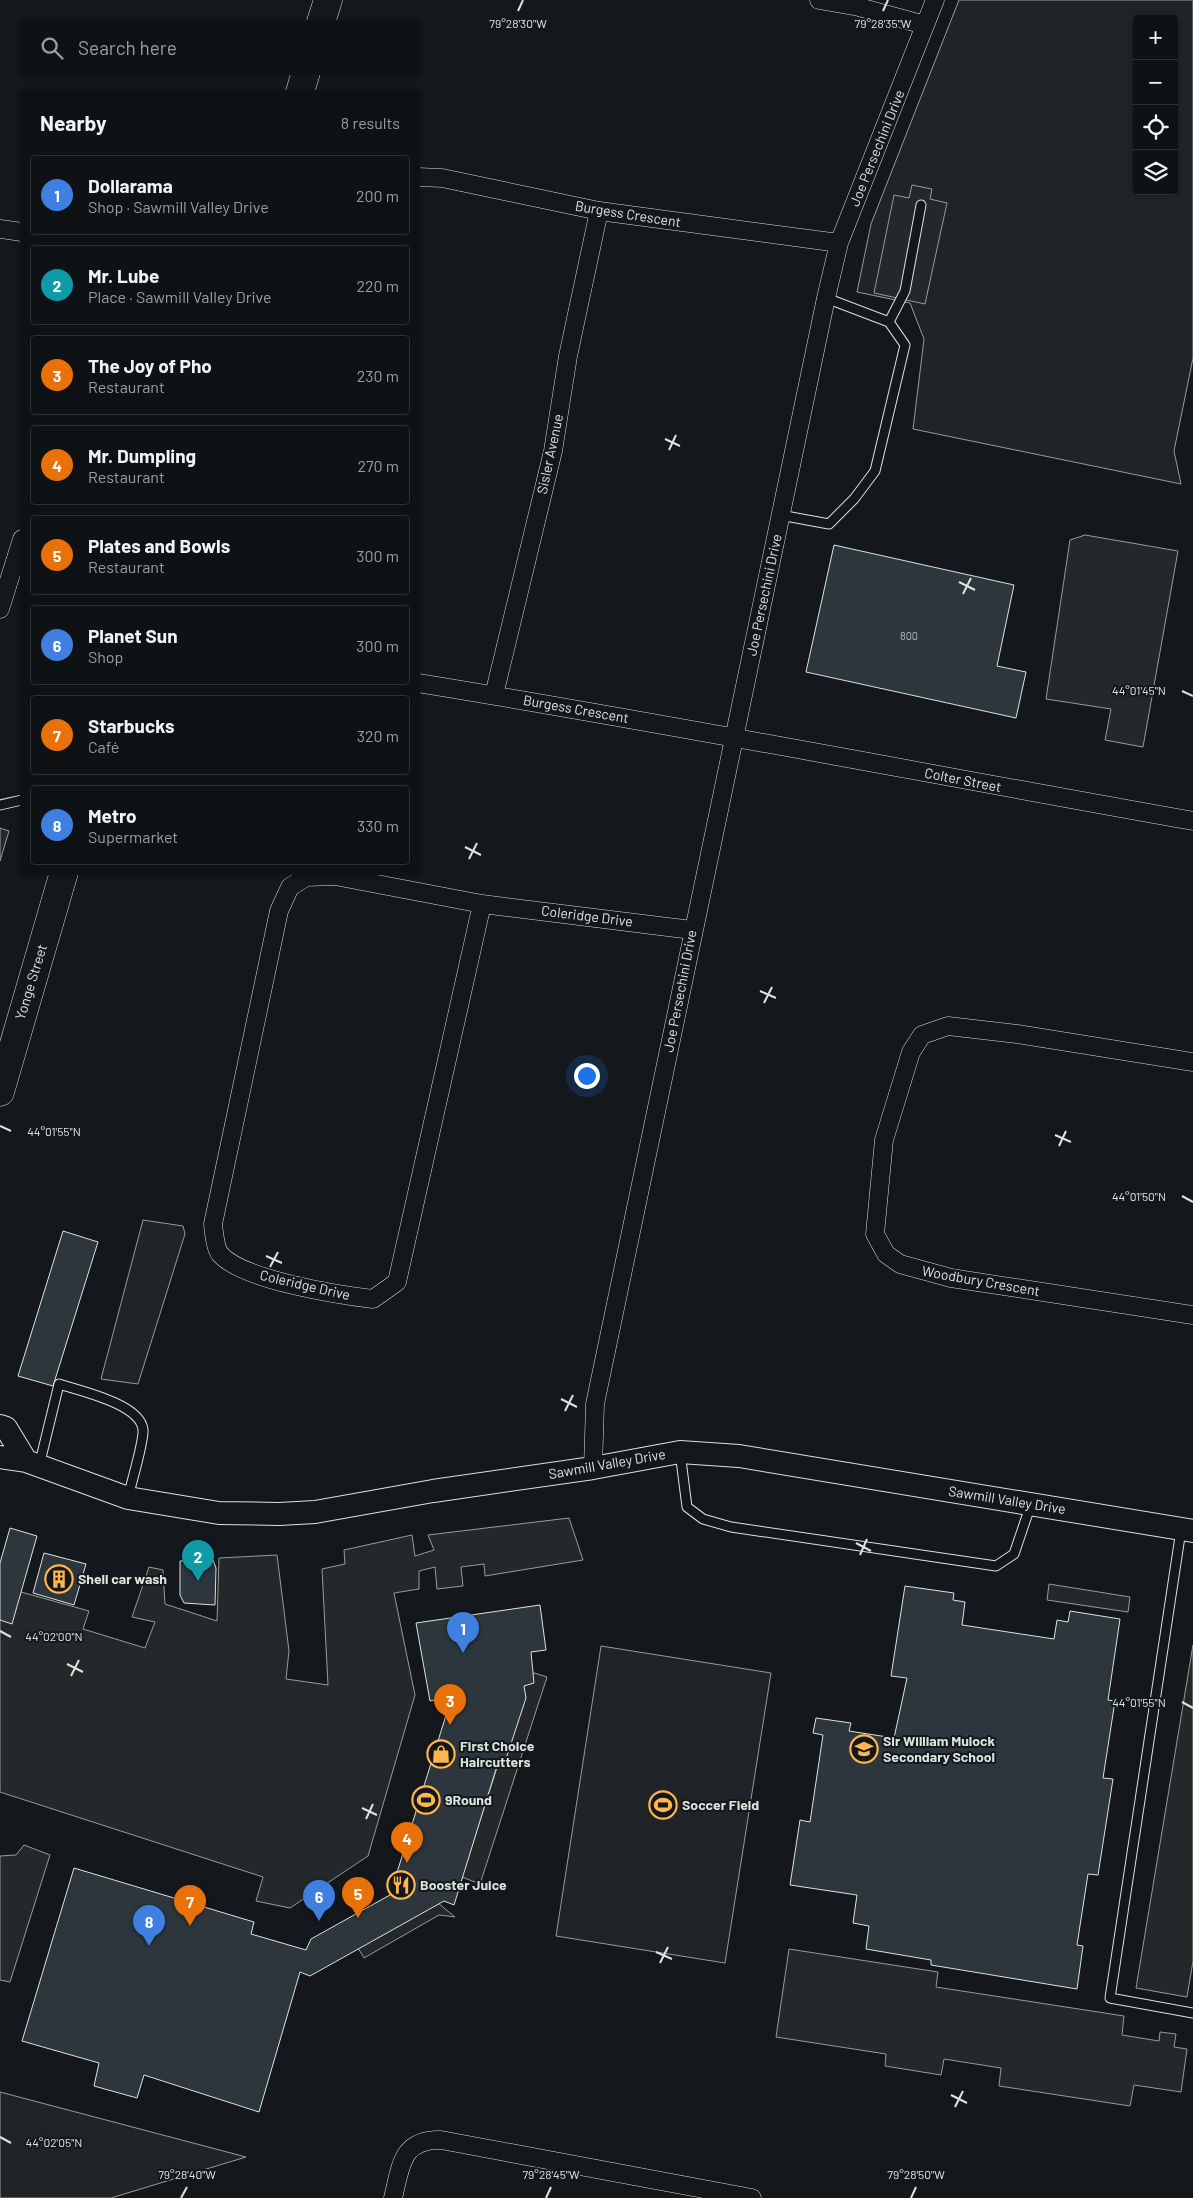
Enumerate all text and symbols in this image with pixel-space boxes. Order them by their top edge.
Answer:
map controls [1133,15,1178,195]
button: + [1133,15,1178,60]
text: 79°28'30"W [489,16,547,30]
text: 79°28'35"W [855,16,912,30]
search box [20,20,420,75]
icon: search [38,34,66,62]
text: Search here [78,36,177,59]
button: − [1133,60,1178,105]
street label: Joe Persechini Drive [845,87,908,209]
button: locate [1133,105,1178,150]
text: Nearby [40,110,106,135]
text: 8 results [341,113,400,132]
button: layers [1133,150,1178,195]
text: Dollarama [88,174,173,197]
text: 1 [54,186,60,205]
text: 200 m [356,186,399,205]
text: Shop · Sawmill Valley Drive [88,197,269,216]
street label: Burgess Crescent [574,197,682,230]
text: Mr. Lube [88,264,159,287]
text: 2 [53,276,61,295]
text: 220 m [356,276,399,295]
text: Place · Sawmill Valley Drive [88,287,271,306]
text: The Joy of Pho [88,354,212,377]
text: 3 [53,366,61,385]
text: 230 m [357,366,399,385]
text: Restaurant [88,377,165,396]
street label: Sisler Avenue [533,412,566,496]
text: Mr. Dumpling [88,444,196,467]
text: 4 [52,456,62,475]
text: 270 m [357,456,399,475]
text: Restaurant [88,467,165,486]
street label: Joe Persechini Drive [742,532,785,657]
text: Plates and Bowls [88,534,230,557]
text: 5 [53,546,61,565]
text: 300 m [356,546,399,565]
text: Restaurant [88,557,165,576]
text: Planet Sun [88,624,178,647]
house number: 800 [900,629,918,642]
text: 6 [53,636,61,655]
text: 300 m [356,636,399,655]
text: Shop [88,647,123,666]
text: 44°01'45"N [1112,683,1166,697]
street label: Burgess Crescent [522,691,630,726]
text: Starbucks [88,714,175,737]
text: 7 [53,726,61,745]
text: 320 m [357,726,399,745]
text: Café [88,737,119,756]
street label: Colter Street [923,764,1003,795]
text: Metro [88,804,137,827]
text: 8 [53,816,61,835]
text: 330 m [357,816,399,835]
text: Supermarket [88,827,178,846]
street label: Coleridge Drive [540,901,634,930]
street label: Joe Persechini Drive [659,928,700,1054]
street label: Yonge Street [11,942,50,1022]
your location [574,1063,600,1089]
text: 44°01'55"N [27,1124,81,1138]
text: 44°01'50"N [1112,1189,1166,1203]
street label: Woodbury Crescent [921,1262,1041,1299]
street label: Coleridge Drive [258,1266,352,1303]
street label: Sawmill Valley Drive [547,1445,667,1482]
street label: Sawmill Valley Drive [947,1482,1067,1517]
pin: 2 [182,1540,214,1581]
building icon: Shell car wash [44,1564,74,1594]
place label: Shell car wash [78,1570,167,1587]
pin: 1 [447,1612,479,1653]
text: 44°02'00"N [25,1629,83,1643]
pin: 3 [434,1684,466,1725]
text: 44°01'55"N [1112,1695,1166,1709]
place label: Sir William Mulock Secondary School [883,1732,996,1765]
school or university icon: Sir William Mulock Secondary School [849,1734,879,1764]
place label: First Choice Haircutters [460,1737,535,1770]
shop icon: First Choice Haircutters [426,1739,456,1769]
sports icon: 9Round [411,1785,441,1815]
sports icon: Soccer Field [648,1790,678,1820]
place label: 9Round [445,1791,492,1808]
place label: Soccer Field [682,1796,759,1813]
pin: 4 [391,1822,423,1863]
restaurant icon: Booster Juice [386,1870,416,1900]
place label: Booster Juice [420,1876,507,1893]
pin: 5 [342,1877,374,1918]
pin: 6 [303,1880,335,1921]
pin: 7 [174,1885,206,1926]
pin: 8 [133,1905,165,1946]
text: 44°02'05"N [26,2135,82,2149]
text: 79°28'40"W [158,2167,216,2181]
text: 79°28'45"W [522,2167,580,2181]
text: 79°28'50"W [887,2167,945,2181]

